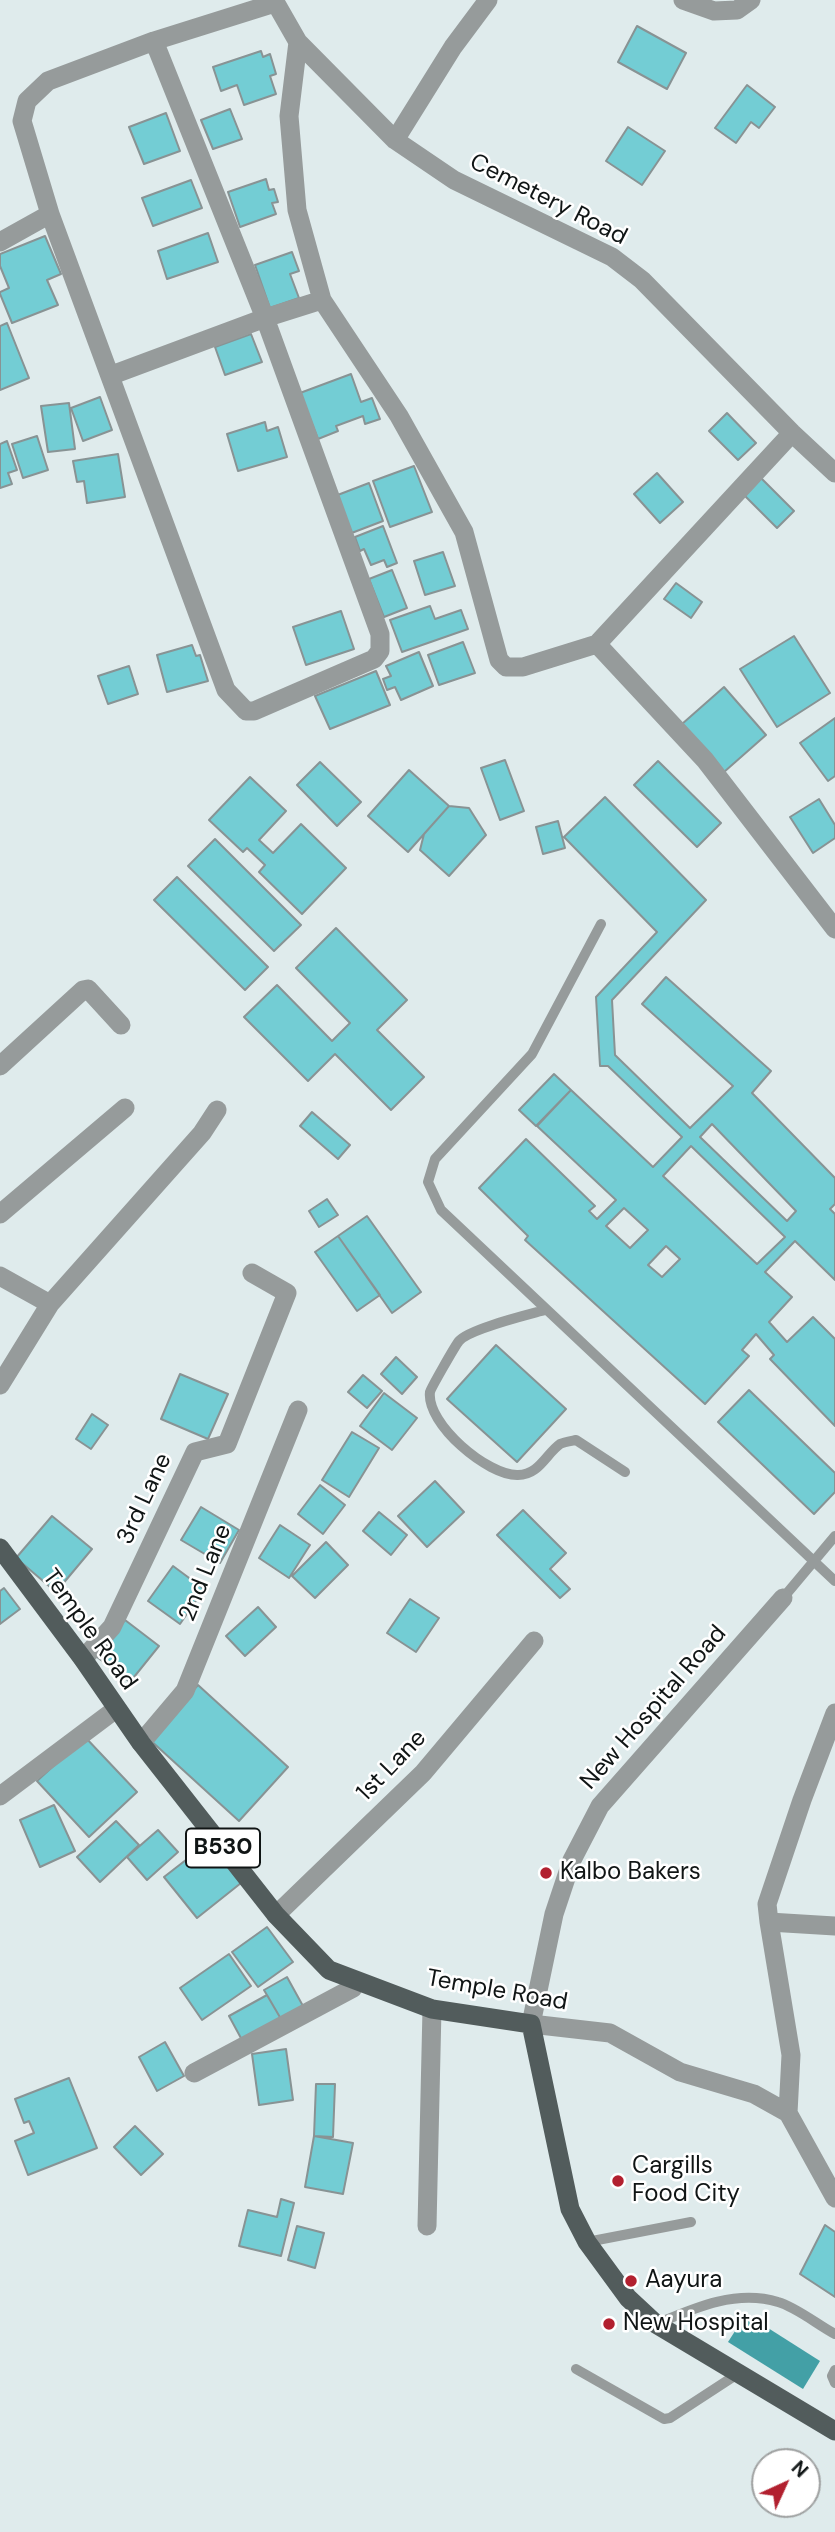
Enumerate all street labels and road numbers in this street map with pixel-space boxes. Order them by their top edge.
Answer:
street label: Cemetery Road [465,148,631,252]
street label: 3rd Lane [111,1449,179,1549]
street label: 2nd Lane [174,1520,238,1626]
street label: Temple Road [35,1564,143,1696]
street label: New Hospital Road [575,1620,733,1796]
street label: 1st Lane [351,1724,433,1808]
road number: B530 [186,1828,260,1868]
street label: Temple Road [424,1964,570,2018]

